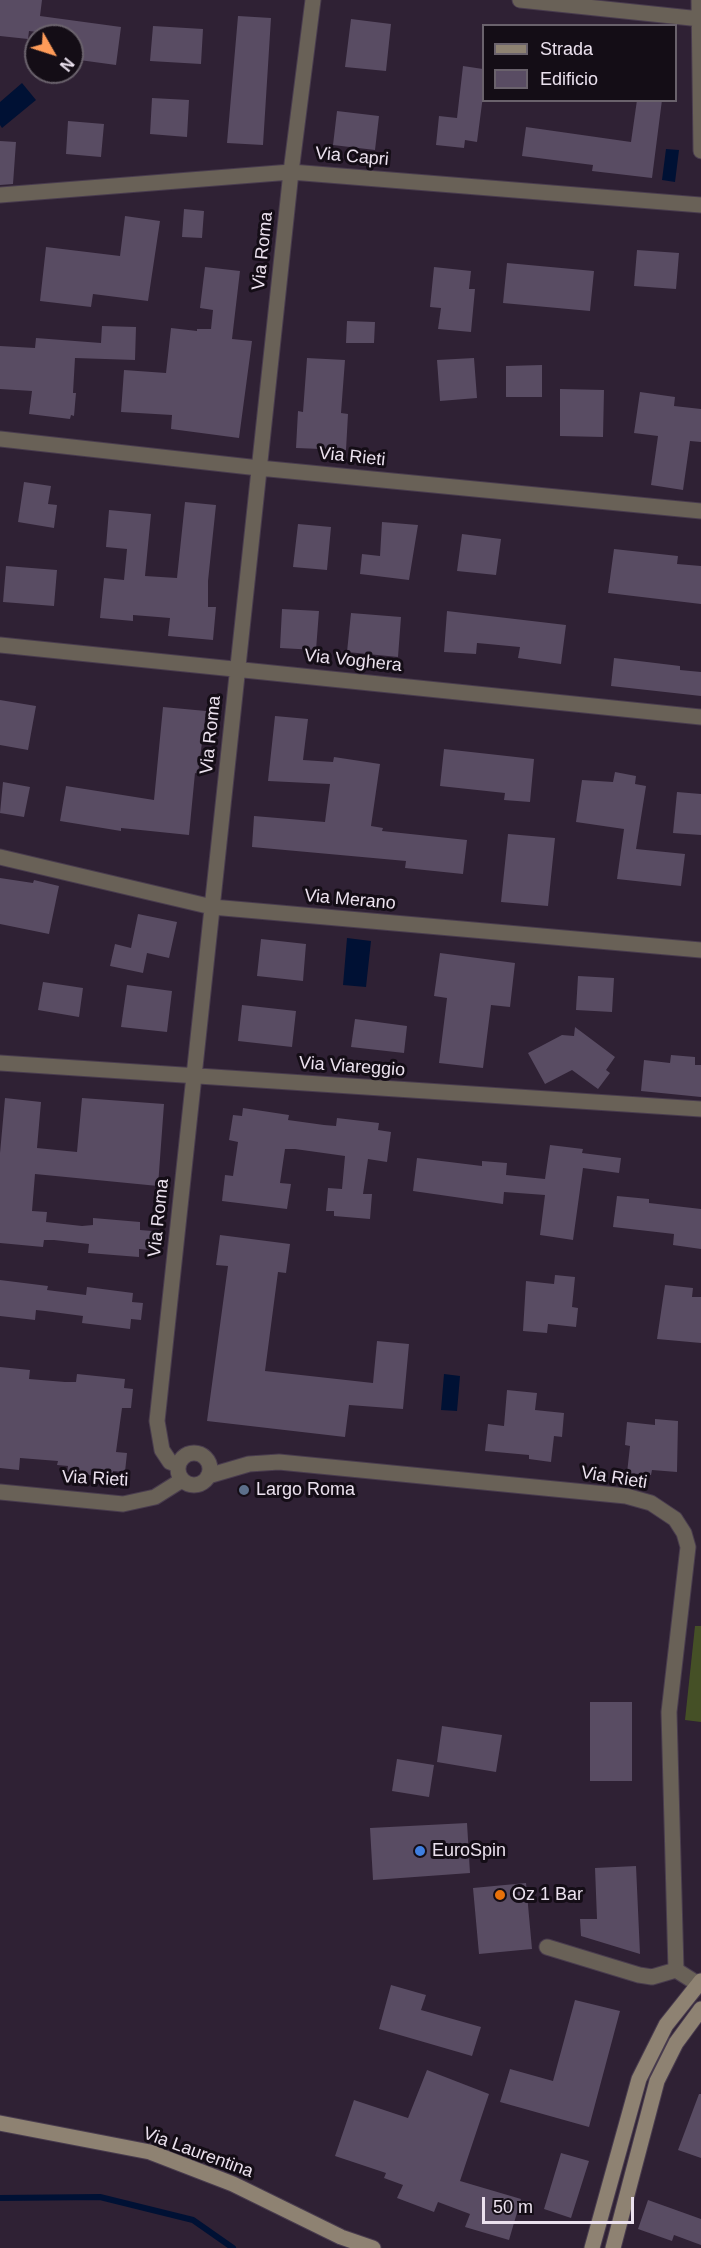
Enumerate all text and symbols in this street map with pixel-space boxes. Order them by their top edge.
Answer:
north arrow [24,24,84,84]
legend [482,24,677,102]
text: Strada [540,39,593,59]
text: N [57,55,77,74]
text: Edificio [540,69,598,89]
street label: Via Capri [314,143,390,171]
street label: Via Roma [248,211,278,291]
street label: Via Rieti [318,443,386,471]
street label: Via Voghera [303,645,403,677]
street label: Via Roma [196,695,226,775]
street label: Via Merano [303,885,397,915]
street label: Via Viareggio [298,1053,406,1081]
street label: Via Roma [144,1178,174,1258]
street label: Via Rieti [579,1462,649,1494]
street label: Via Rieti [61,1466,129,1492]
place label: Largo Roma [256,1479,355,1501]
marker: Largo Roma [237,1483,251,1497]
place label: EuroSpin [432,1840,506,1862]
marker: EuroSpin [413,1844,427,1858]
place label: Oz 1 Bar [512,1884,583,1906]
marker: Oz 1 Bar [493,1888,507,1902]
street label: Via Laurentina [140,2123,256,2183]
scale bar [485,2185,636,2223]
text: 50 m [493,2197,533,2217]

